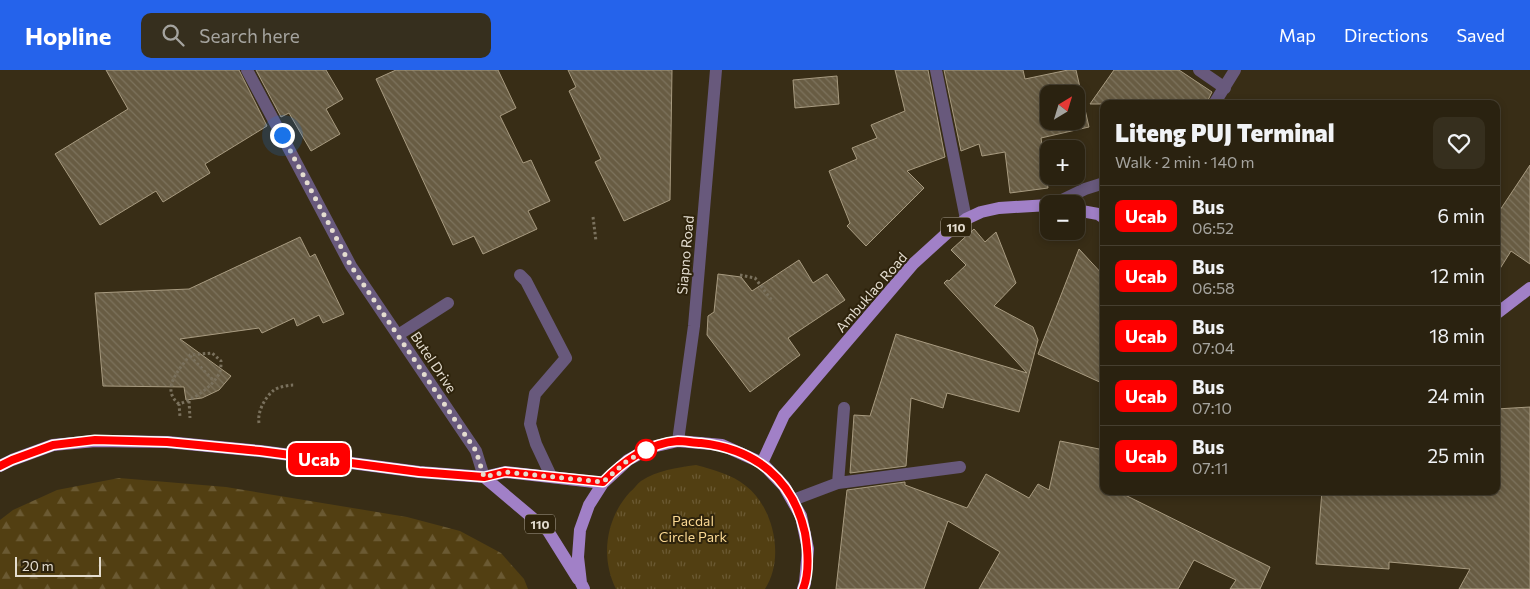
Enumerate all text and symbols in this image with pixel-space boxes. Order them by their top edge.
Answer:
search box [141,13,491,58]
text: Hopline [25,21,111,50]
icon: search [159,21,187,49]
text: Search here [199,24,300,47]
text: Map [1279,24,1316,46]
text: Directions [1344,24,1428,46]
text: Saved [1456,24,1505,46]
north arrow [1040,85,1085,130]
map controls [1040,85,1085,240]
button: heart [1433,117,1485,169]
text: Liteng PUJ Terminal [1115,118,1335,147]
your location [270,123,295,148]
button: + [1040,140,1085,185]
text: Walk · 2 min · 140 m [1115,152,1254,171]
button: − [1040,195,1085,240]
text: Bus [1192,195,1224,218]
text: 6 min [1437,204,1485,227]
text: Ucab [1125,205,1167,227]
street label: Siapno Road [673,215,697,295]
road number: 110 [941,218,971,236]
text: 06:52 [1192,218,1234,237]
street label: Ambuklao Road [832,249,910,335]
text: Bus [1192,255,1224,278]
text: 12 min [1430,264,1485,287]
text: Ucab [1125,265,1167,287]
text: 06:58 [1192,278,1235,297]
text: Bus [1192,315,1224,338]
text: 18 min [1429,324,1485,347]
text: Ucab [1125,325,1167,347]
street label: Butel Drive [407,328,461,396]
text: 07:04 [1192,338,1235,357]
text: Bus [1192,375,1224,398]
text: 24 min [1427,384,1485,407]
text: Ucab [1125,385,1167,407]
text: 07:10 [1192,398,1232,417]
text: Bus [1192,435,1224,458]
unlabelled marker [635,439,657,461]
line badge: Ucab [284,443,354,475]
text: 25 min [1428,444,1485,467]
text: Ucab [1125,445,1167,467]
text: Ucab [298,448,340,470]
text: 07:11 [1192,458,1228,477]
park label: Pacdal Circle Park [659,512,728,545]
road number: 110 [525,514,555,534]
scale bar [15,554,101,577]
text: 20 m [22,557,54,574]

